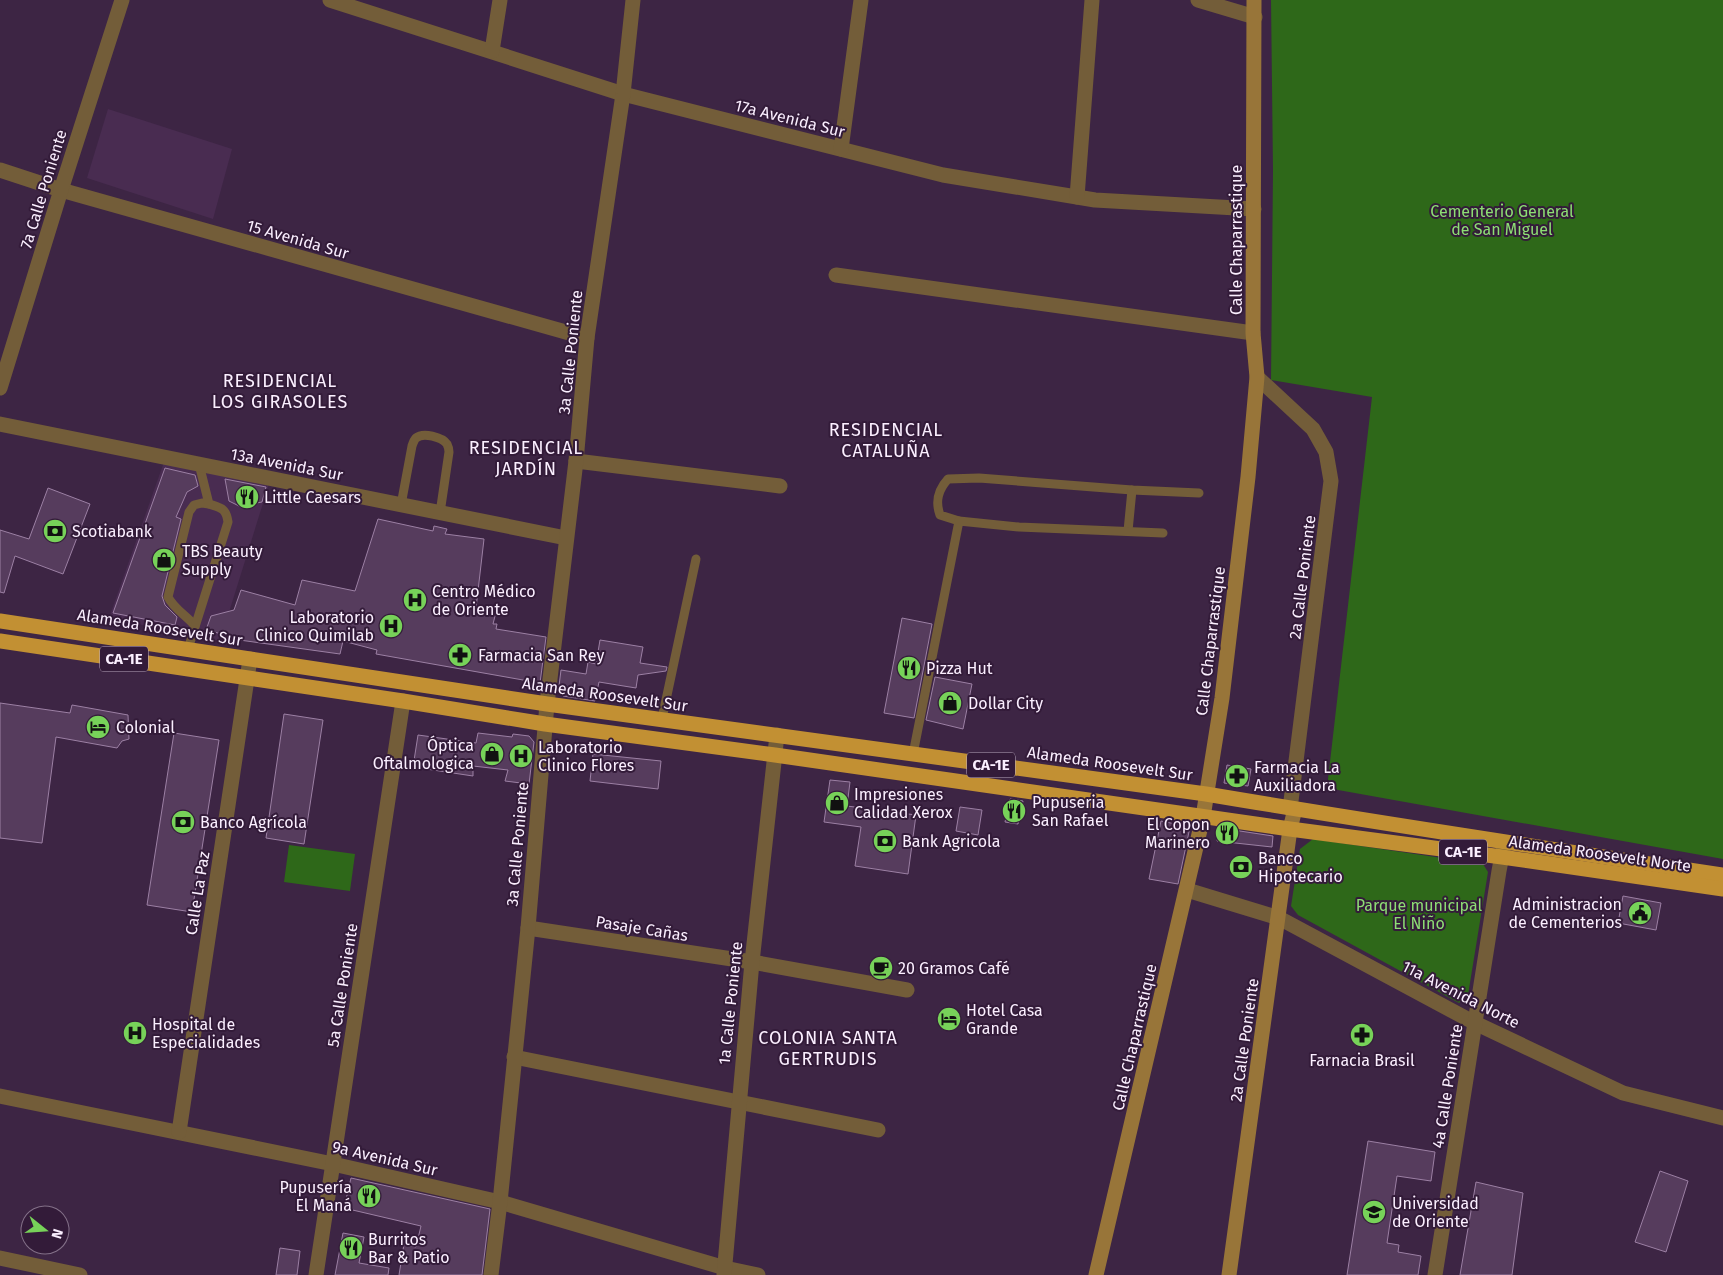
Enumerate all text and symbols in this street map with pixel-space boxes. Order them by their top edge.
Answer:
street label: 17a Avenida Sur [733,96,848,142]
street label: 7a Calle Poniente [16,127,71,251]
street label: Calle Chaparrastique [1227,165,1246,315]
park label: Cementerio General de San Miguel [1430,202,1574,239]
street label: 15 Avenida Sur [245,216,352,263]
street label: 3a Calle Poniente [555,289,586,415]
district label: RESIDENCIAL LOS GIRASOLES [212,370,348,413]
district label: RESIDENCIAL CATALUÑA [829,419,943,462]
district label: RESIDENCIAL JARDÍN [469,437,583,480]
street label: 13a Avenida Sur [229,444,346,485]
restaurant icon: Little Caesars [234,484,260,510]
place label: Little Caesars [264,488,361,507]
street label: 2a Calle Poniente [1285,514,1320,640]
bank icon: Scotiabank [42,518,68,544]
place label: Scotiabank [72,522,153,541]
place label: TBS Beauty Supply [182,542,263,579]
shop icon: TBS Beauty Supply [151,547,177,573]
street label: Calle Chaparrastique [1192,565,1229,717]
place label: Centro Médico de Oriente [432,582,536,619]
hospital icon: Centro Médico de Oriente [402,587,428,613]
street label: Alameda Roosevelt Sur [76,605,245,650]
place label: Laboratorio Clinico Quimilab [255,608,374,645]
hospital icon: Laboratorio Clinico Quimilab [378,613,404,639]
pharmacy icon: Farmacia San Rey [447,642,473,668]
road number: CA-1E [100,646,148,672]
place label: Farmacia San Rey [478,646,604,665]
restaurant icon: Pizza Hut [896,655,922,681]
place label: Pizza Hut [926,659,993,678]
street label: Alameda Roosevelt Sur [521,673,690,716]
shop icon: Dollar City [937,690,963,716]
place label: Dollar City [968,694,1043,713]
hotel icon: Colonial [85,714,111,740]
place label: Colonial [116,718,175,737]
place label: Óptica Oftalmologica [373,735,474,773]
place label: Laboratorio Clinico Flores [538,738,634,775]
shop icon: Óptica Oftalmologica [479,741,505,767]
street label: Alameda Roosevelt Sur [1026,742,1195,785]
hospital icon: Laboratorio Clinico Flores [508,743,534,769]
road number: CA-1E [967,752,1015,778]
place label: Farmacia La Auxiliadora [1254,758,1340,795]
pharmacy icon: Farmacia La Auxiliadora [1224,763,1250,789]
street label: 3a Calle Poniente [503,781,532,907]
place label: Impresiones Calidad Xerox [854,785,953,822]
shop icon: Impresiones Calidad Xerox [824,790,850,816]
place label: Pupuseria San Rafael [1032,793,1109,830]
restaurant icon: Pupuseria San Rafael [1001,798,1027,824]
bank icon: Banco Agrícola [170,809,196,835]
place label: Banco Agrícola [200,813,307,832]
place label: El Copon Marinero [1145,815,1210,852]
restaurant icon: El Copon Marinero [1214,820,1240,846]
bank icon: Bank Agricola [872,828,898,854]
street label: Alameda Roosevelt Norte [1508,831,1692,876]
place label: Bank Agricola [902,832,1000,851]
road number: CA-1E [1439,840,1487,864]
place label: Banco Hipotecario [1258,849,1343,886]
street label: Calle La Paz [182,850,213,936]
bank icon: Banco Hipotecario [1228,854,1254,880]
place label: Administracion de Cementerios [1509,895,1622,932]
park label: Parque municipal El Niño [1356,896,1482,933]
public building icon: Administracion de Cementerios [1627,900,1653,926]
street label: Pasaje Cañas [594,912,689,945]
street label: 5a Calle Poniente [323,922,362,1048]
street label: 1a Calle Poniente [715,940,746,1066]
cafe icon: 20 Gramos Café [868,955,894,981]
street label: 11a Avenida Norte [1399,957,1523,1032]
place label: 20 Gramos Café [898,959,1010,978]
street label: Calle Chaparrastique [1108,962,1161,1112]
street label: 2a Calle Poniente [1226,977,1263,1103]
place label: Hotel Casa Grande [966,1001,1043,1038]
hotel icon: Hotel Casa Grande [936,1006,962,1032]
place label: Hospital de Especialidades [152,1015,260,1052]
hospital icon: Hospital de Especialidades [122,1020,148,1046]
pharmacy icon: Farnacia Brasil [1349,1022,1375,1048]
street label: 4a Calle Poniente [1428,1023,1467,1150]
district label: COLONIA SANTA GERTRUDIS [758,1027,898,1070]
place label: Farnacia Brasil [1309,1051,1415,1070]
street label: 9a Avenida Sur [330,1137,440,1180]
place label: Pupusería El Maná [279,1178,352,1215]
restaurant icon: Pupusería El Maná [356,1183,382,1209]
place label: Universidad de Oriente [1392,1194,1479,1231]
school or university icon: Universidad de Oriente [1361,1199,1387,1225]
north arrow [20,1205,70,1255]
text: N [47,1227,66,1241]
place label: Burritos Bar & Patio [368,1230,450,1267]
restaurant icon: Burritos Bar & Patio [338,1235,364,1261]

